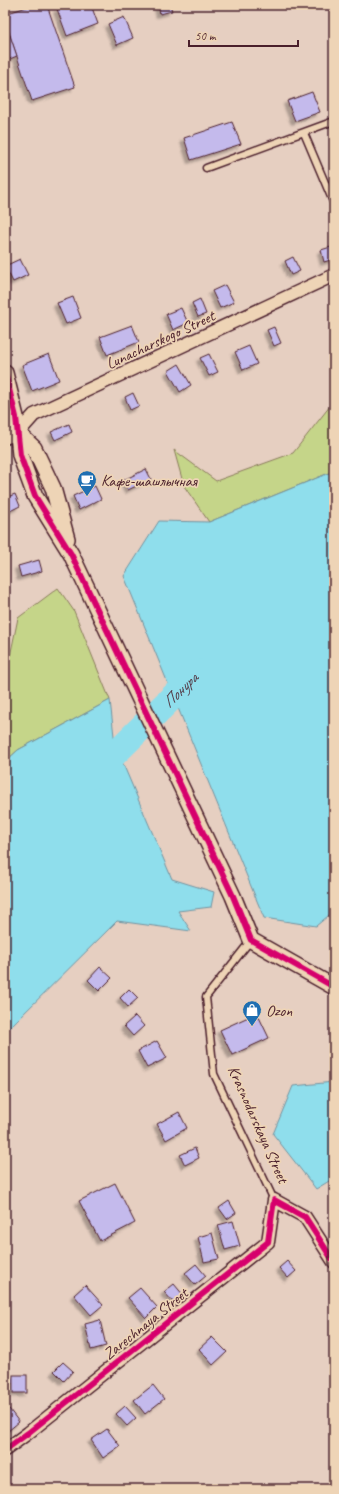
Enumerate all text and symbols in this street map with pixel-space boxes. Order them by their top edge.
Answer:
scale bar [189,22,298,48]
text: 50 m [195,28,217,44]
street label: Lunacharskogo Street [103,305,219,374]
cafe icon: Кафе-шашлычная [76,469,98,497]
place label: Кафе-шашлычная [101,471,198,491]
water label: Понура [158,667,204,712]
shop icon: Ozon [241,999,263,1027]
place label: Ozon [266,1001,293,1021]
street label: Krasnodarskaya Street [223,1063,294,1188]
street label: Zarechnaya Street [99,1282,193,1364]

